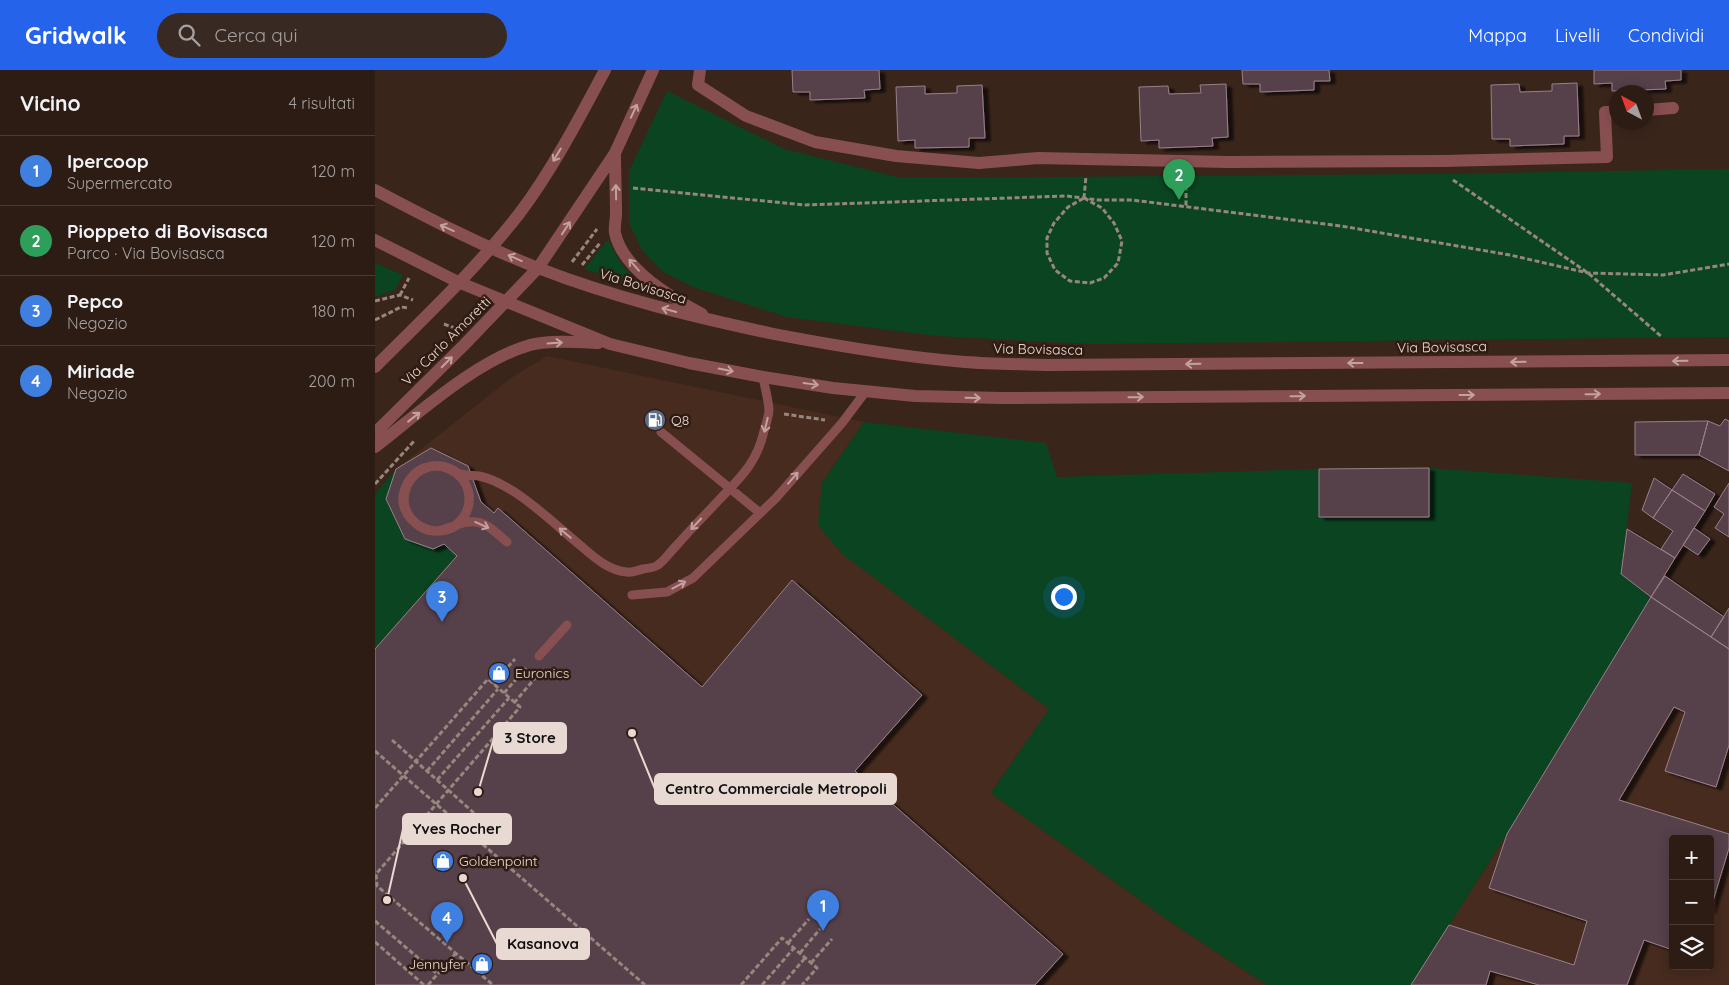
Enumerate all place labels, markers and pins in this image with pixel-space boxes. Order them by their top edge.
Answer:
pin: 2 [1163,159,1195,200]
fuel station icon: Q8 [643,408,667,432]
place label: Q8 [671,411,689,429]
pin: 3 [426,581,458,622]
shop icon: Euronics [487,661,511,685]
place label: Euronics [515,664,569,682]
callout: 3 Store [494,723,566,753]
callout: Centro Commerciale Metropoli [655,774,896,804]
callout: Yves Rocher [403,814,511,844]
shop icon: Goldenpoint [431,849,455,873]
place label: Goldenpoint [459,852,538,870]
pin: 1 [807,890,839,931]
pin: 4 [431,902,463,943]
callout: Kasanova [497,929,589,959]
shop icon: Jennyfer [470,952,494,976]
place label: Jennyfer [408,955,467,973]

